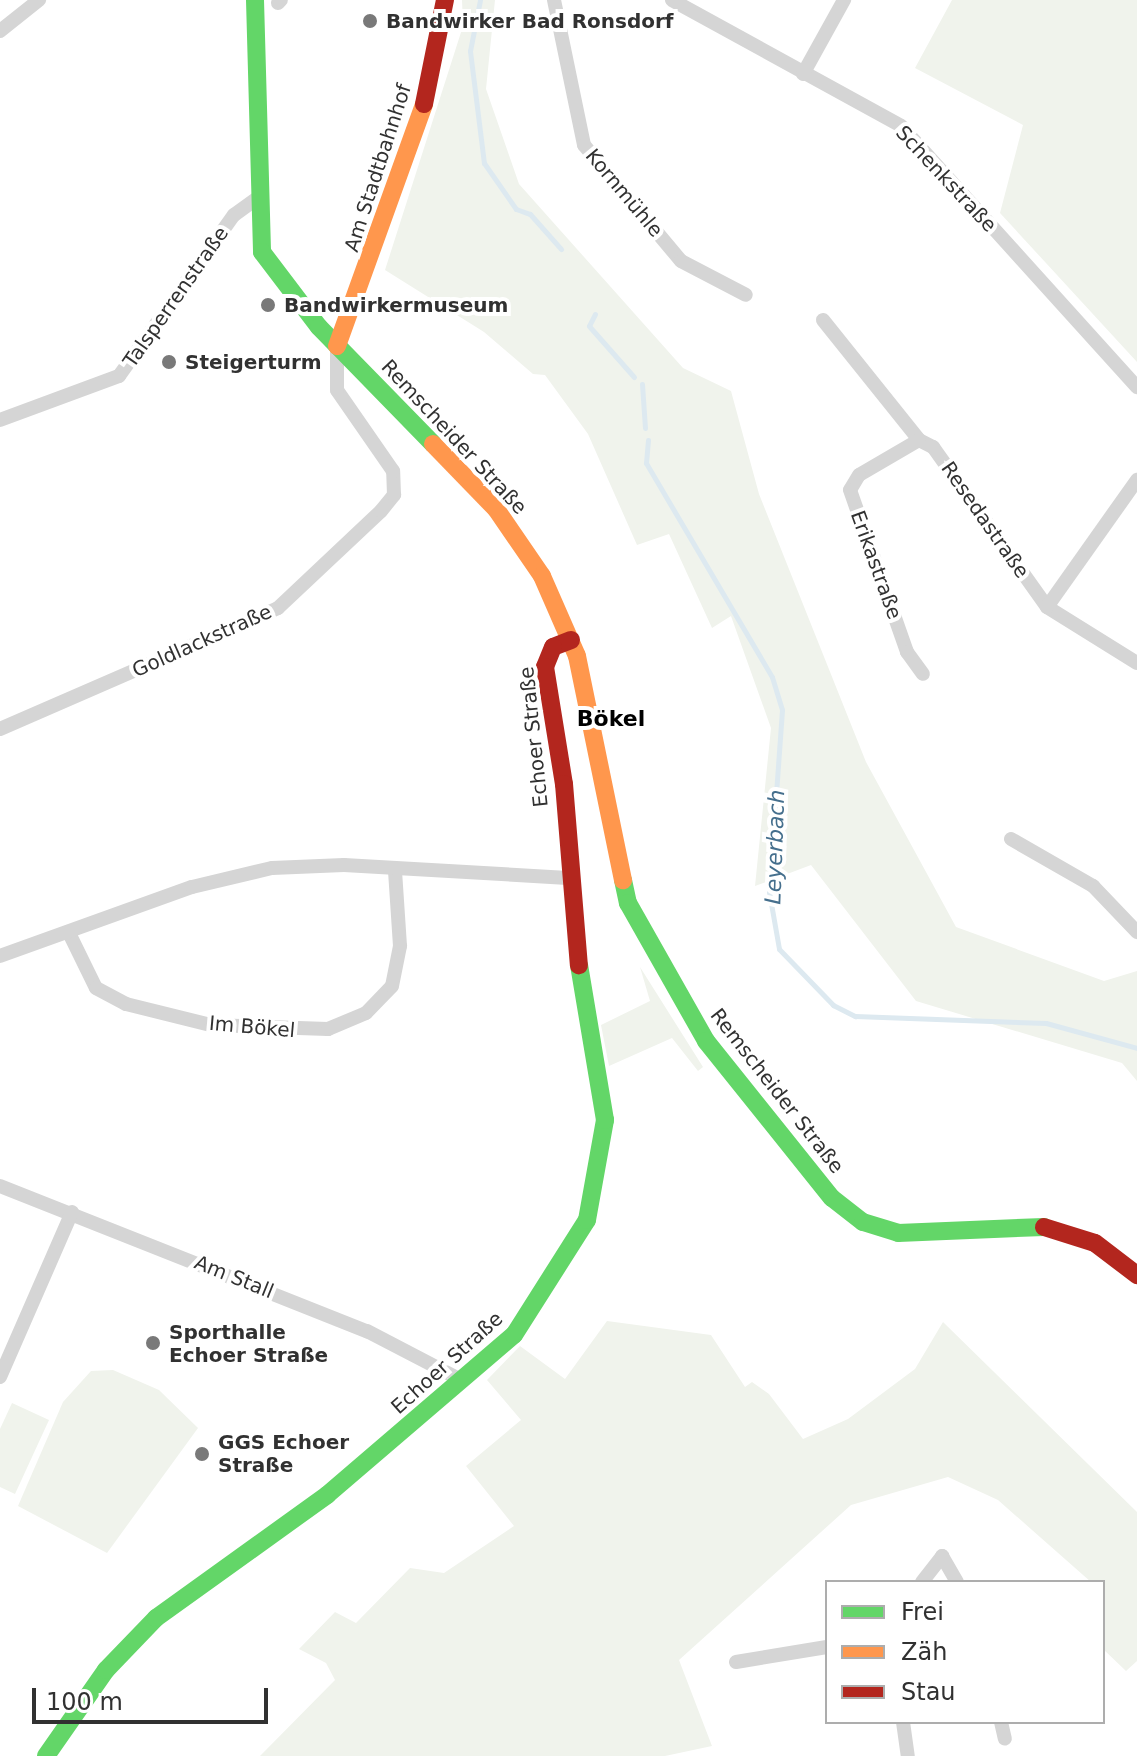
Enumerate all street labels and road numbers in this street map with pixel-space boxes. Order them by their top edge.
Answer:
street label: Am Stadtbahnhof [340,81,416,255]
street label: Schenkstraße [891,121,1001,237]
street label: Kornmühle [580,144,668,242]
street label: Talsperrenstraße [118,222,234,372]
street label: Remscheider Straße [376,355,532,519]
street label: Resedastraße [936,457,1034,583]
street label: Erikastraße [845,508,907,622]
street label: Goldlackstraße [129,600,275,682]
street label: Echoer Straße [515,665,553,809]
street label: Remscheider Straße [705,1004,849,1178]
street label: Im Bökel [208,1011,296,1043]
street label: Am Stall [191,1250,277,1304]
street label: Echoer Straße [386,1307,508,1419]

